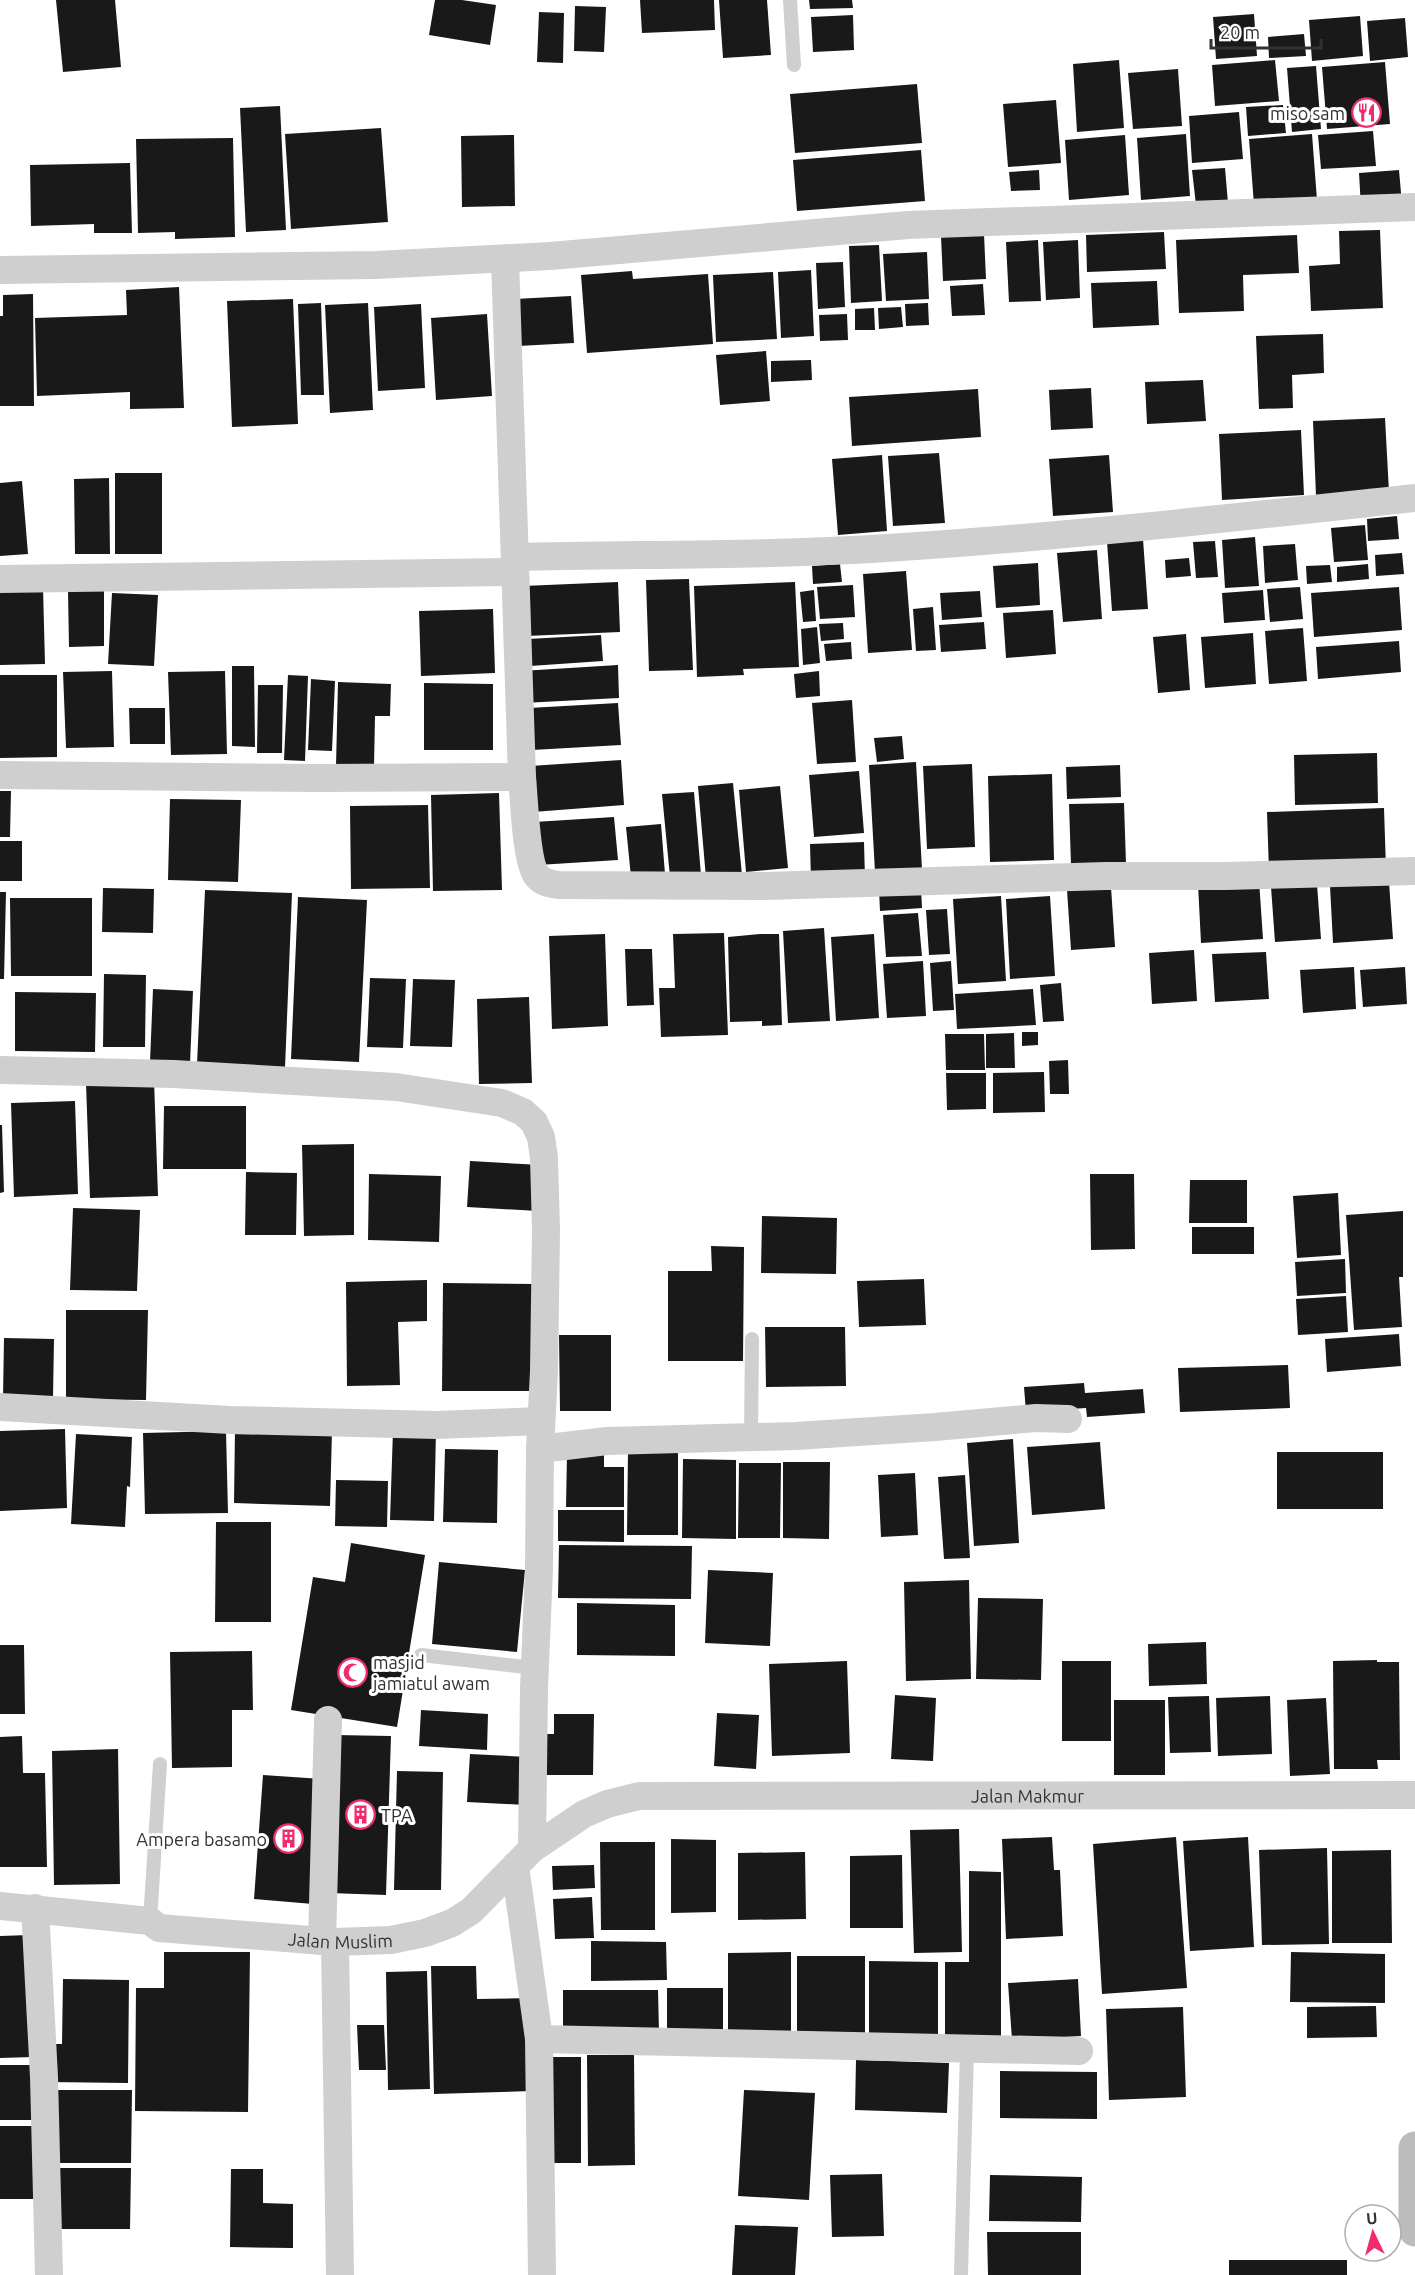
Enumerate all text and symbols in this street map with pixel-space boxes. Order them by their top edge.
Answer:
scale bar [1211,12,1320,50]
text: 20 m [1220,22,1260,42]
restaurant icon: miso sam [1350,97,1382,129]
place label: miso sam [1270,103,1345,123]
place label: masjid jamiatul awam [371,1652,490,1693]
mosque icon: masjid jamiatul awam [336,1656,368,1688]
street label: Jalan Makmur [971,1785,1084,1806]
building icon: TPA [344,1799,376,1831]
place label: TPA [381,1805,413,1825]
building icon: Ampera basamo [272,1823,304,1855]
place label: Ampera basamo [136,1829,267,1849]
street label: Jalan Muslim [287,1928,393,1952]
north arrow [1343,2203,1403,2263]
text: U [1365,2209,1378,2228]

